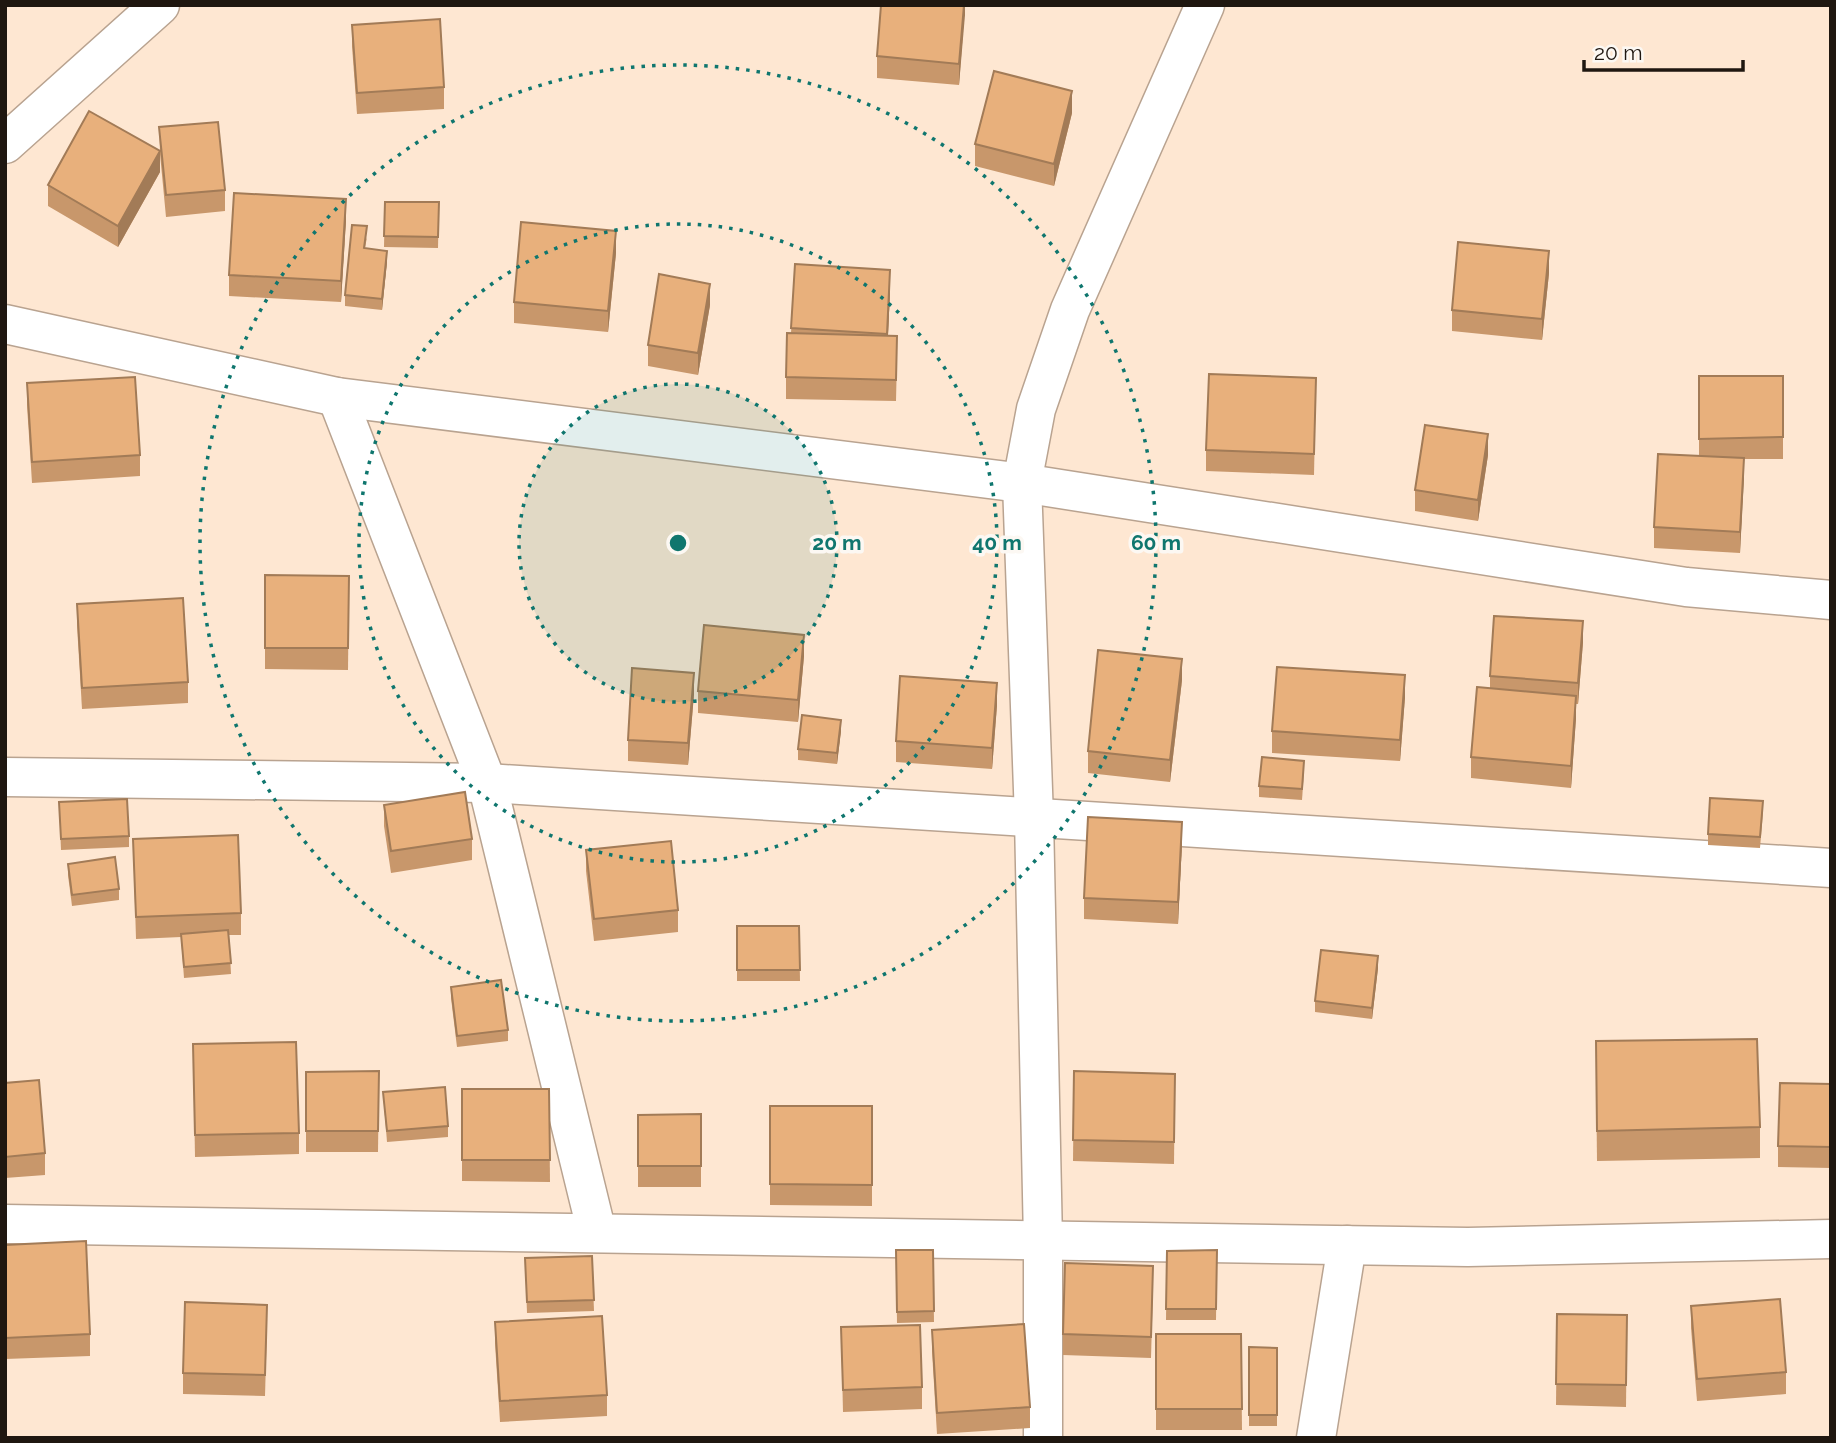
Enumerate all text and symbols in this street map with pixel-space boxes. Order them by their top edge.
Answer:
scale bar [1584,28,1743,72]
text: 20 m [1594,40,1642,65]
text: 20 m [812,530,862,555]
text: 40 m [972,530,1022,555]
text: 60 m [1131,530,1181,555]
centre of rings [666,531,690,555]

